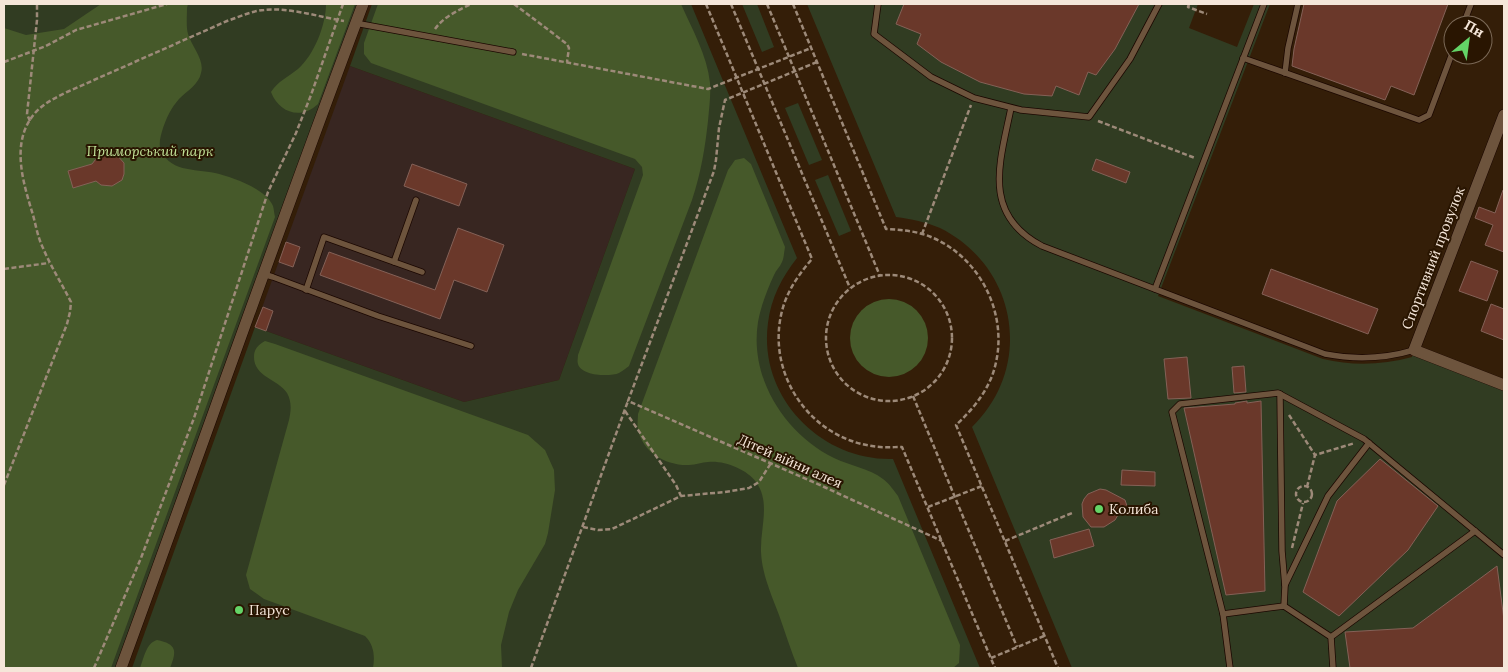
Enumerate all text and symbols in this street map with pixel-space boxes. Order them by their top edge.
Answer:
north arrow [1443,15,1493,65]
text: Пн [1461,16,1488,41]
park label: Приморський парк [86,142,214,160]
street label: Спортивний провулок [1397,183,1469,332]
street label: Дітей війни алея [735,430,845,492]
place label: Колиба [1109,500,1158,518]
marker: Колиба [1093,503,1105,515]
place label: Парус [249,601,290,619]
marker: Парус [233,604,245,616]

